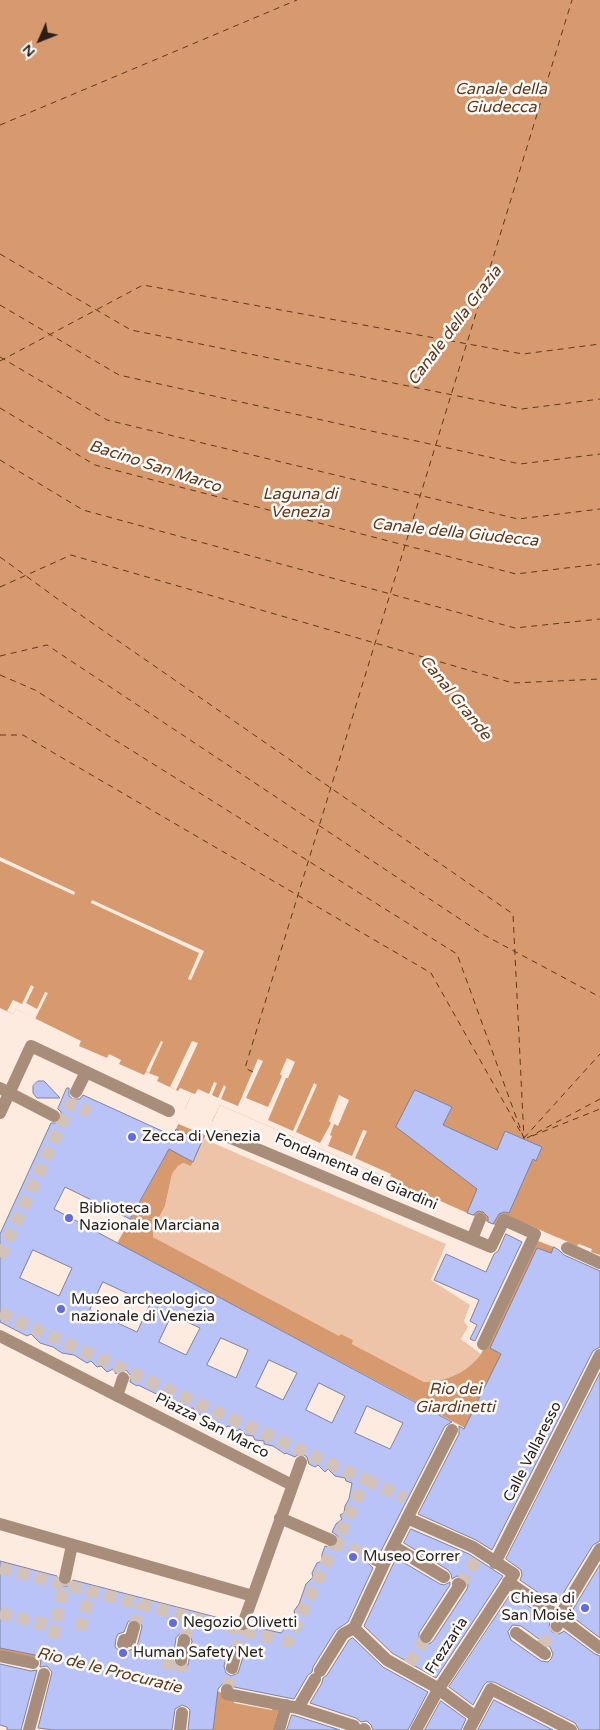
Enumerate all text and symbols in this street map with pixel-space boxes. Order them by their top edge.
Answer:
north arrow [15,15,65,65]
text: N [19,41,39,61]
water label: Canale della Giudecca [455,80,547,118]
water label: Canale della Grazia [404,263,506,389]
water label: Bacino San Marco [87,437,223,497]
water label: Laguna di Venezia [262,485,338,523]
water label: Canale della Giudecca [371,515,539,551]
water label: Canal Grande [415,652,495,744]
place label: Zecca di Venezia [142,1128,261,1146]
street label: Fondamenta dei Giardini [272,1130,440,1214]
marker: Zecca di Venezia [126,1131,138,1143]
place label: Biblioteca Nazionale Marciana [79,1200,220,1235]
marker: Biblioteca Nazionale Marciana [63,1212,75,1224]
place label: Museo archeologico nazionale di Venezia [71,1291,215,1326]
marker: Museo archeologico nazionale di Venezia [55,1303,67,1315]
water label: Rio dei Giardinetti [415,1380,495,1418]
street label: Piazza San Marco [152,1389,272,1463]
street label: Calle Vallaresso [500,1399,566,1505]
place label: Museo Correr [363,1548,460,1566]
marker: Museo Correr [347,1551,359,1563]
place label: Chiesa di San Moisè [501,1590,575,1625]
marker: Chiesa di San Moisè [579,1602,591,1614]
place label: Negozio Olivetti [183,1614,297,1632]
street label: Frezzaria [422,1614,472,1678]
marker: Negozio Olivetti [167,1617,179,1629]
water label: Rio de le Procuratie [35,1644,183,1698]
place label: Human Safety Net [133,1644,263,1662]
marker: Human Safety Net [117,1647,129,1659]

